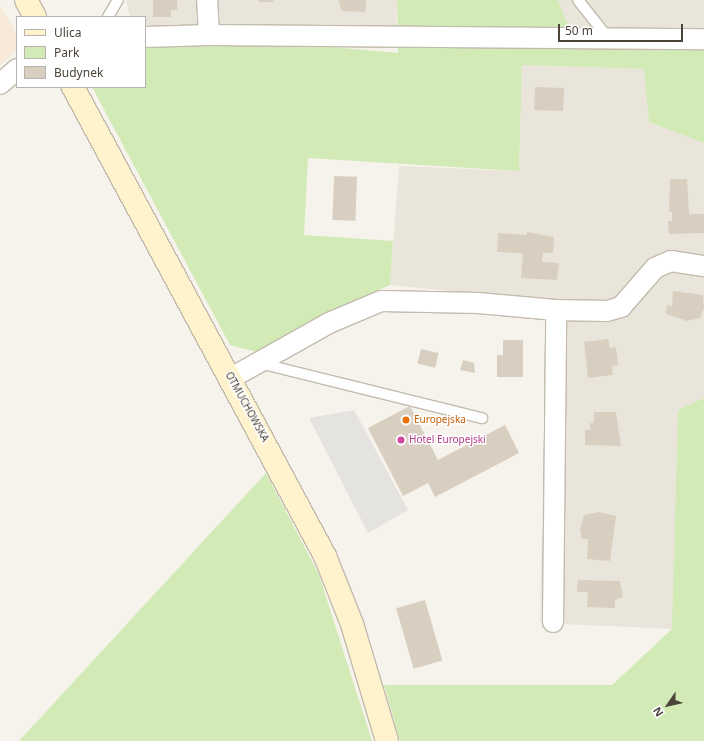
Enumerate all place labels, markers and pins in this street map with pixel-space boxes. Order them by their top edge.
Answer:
place label: Europejska [414,414,466,426]
marker: Europejska [401,415,411,425]
place label: Hotel Europejski [409,434,486,446]
marker: Hotel Europejski [396,435,406,445]

